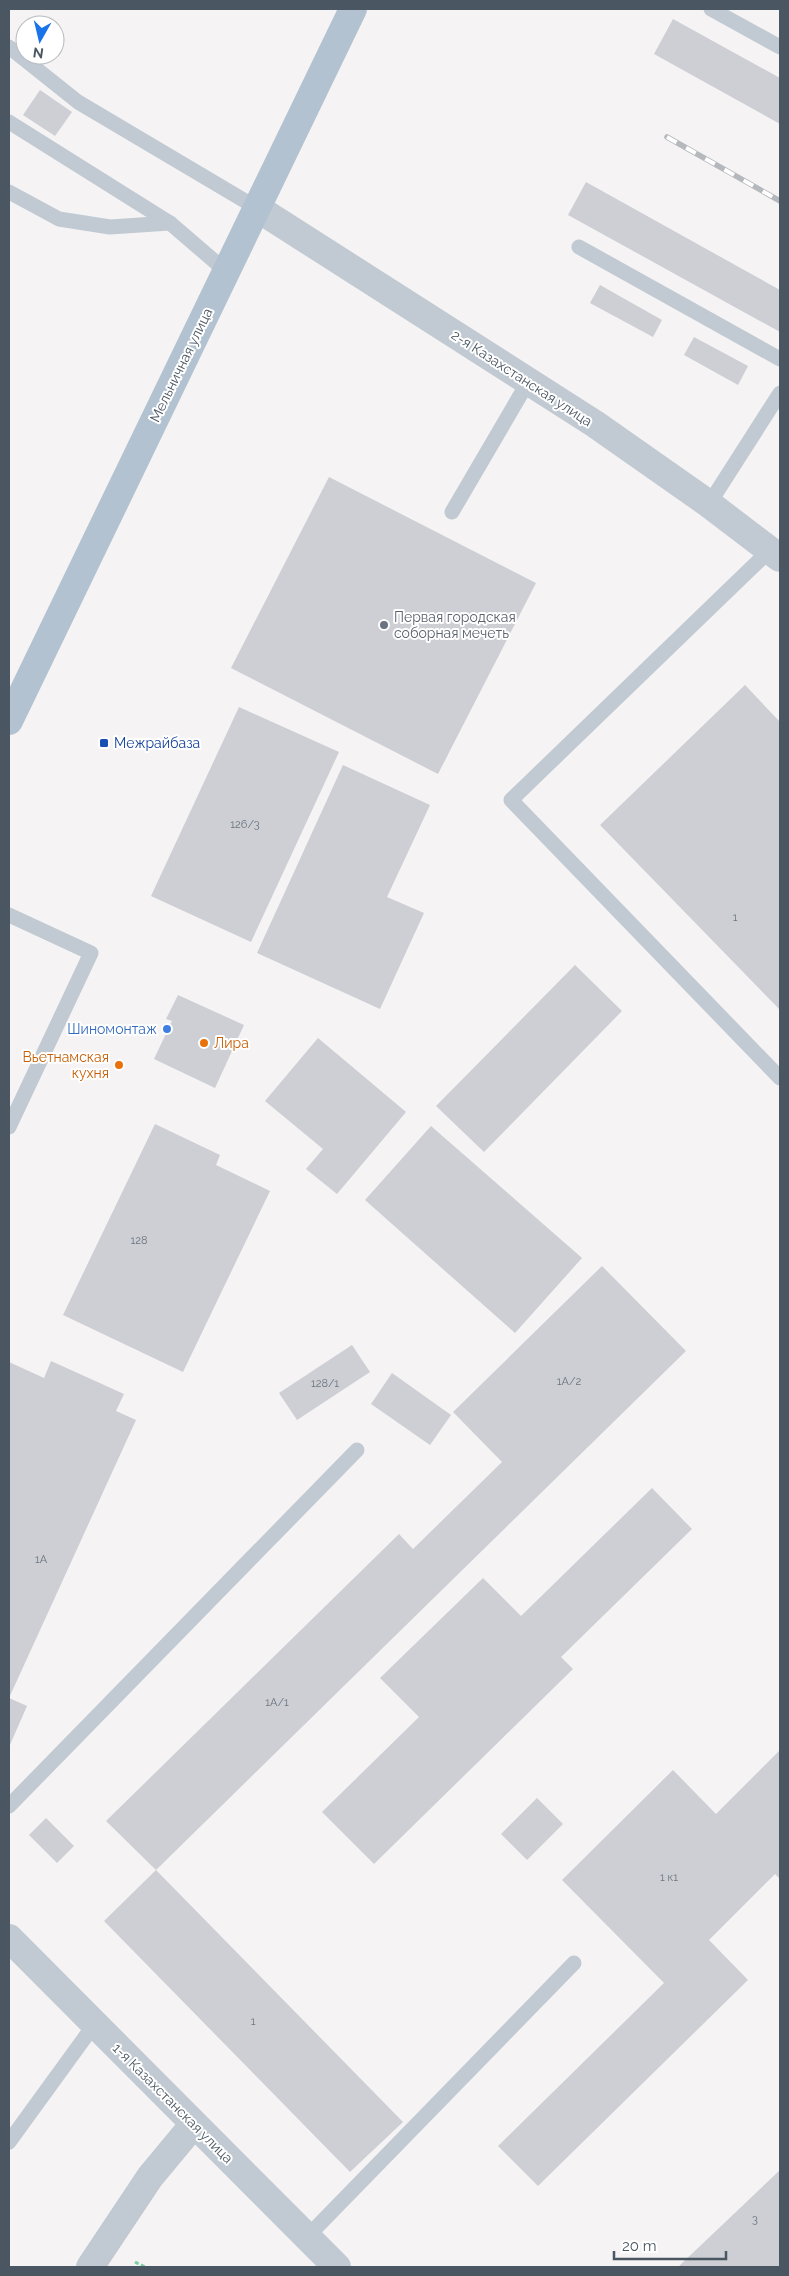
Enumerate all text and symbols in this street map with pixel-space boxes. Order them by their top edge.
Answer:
north arrow [15,15,65,65]
text: N [32,44,45,62]
street label: Мельничная улица [146,305,216,425]
street label: 2-я Казахстанская улица [449,327,595,429]
place label: Первая городская соборная мечеть [394,609,516,641]
marker: Первая городская соборная мечеть [378,619,390,631]
place label: Межрайбаза [114,735,200,751]
marker: Межрайбаза [98,737,110,749]
house number: 126/3 [230,818,260,831]
house number: 1 [733,911,738,924]
place label: Шиномонтаж [67,1021,157,1037]
marker: Шиномонтаж [161,1023,173,1035]
place label: Лира [214,1035,249,1051]
marker: Лира [198,1037,210,1049]
place label: Вьетнамская кухня [23,1049,109,1081]
marker: Вьетнамская кухня [113,1059,125,1071]
house number: 128 [131,1234,147,1247]
house number: 1А/2 [557,1375,581,1388]
house number: 128/1 [311,1377,339,1390]
house number: 1А [35,1553,48,1566]
house number: 1А/1 [265,1696,289,1709]
house number: 1 к1 [660,1871,678,1884]
house number: 1 [251,2015,256,2028]
street label: 1-я Казахстанская улица [110,2040,236,2166]
house number: 3 [752,2213,758,2226]
scale bar [614,2228,726,2260]
text: 20 m [622,2237,657,2255]

